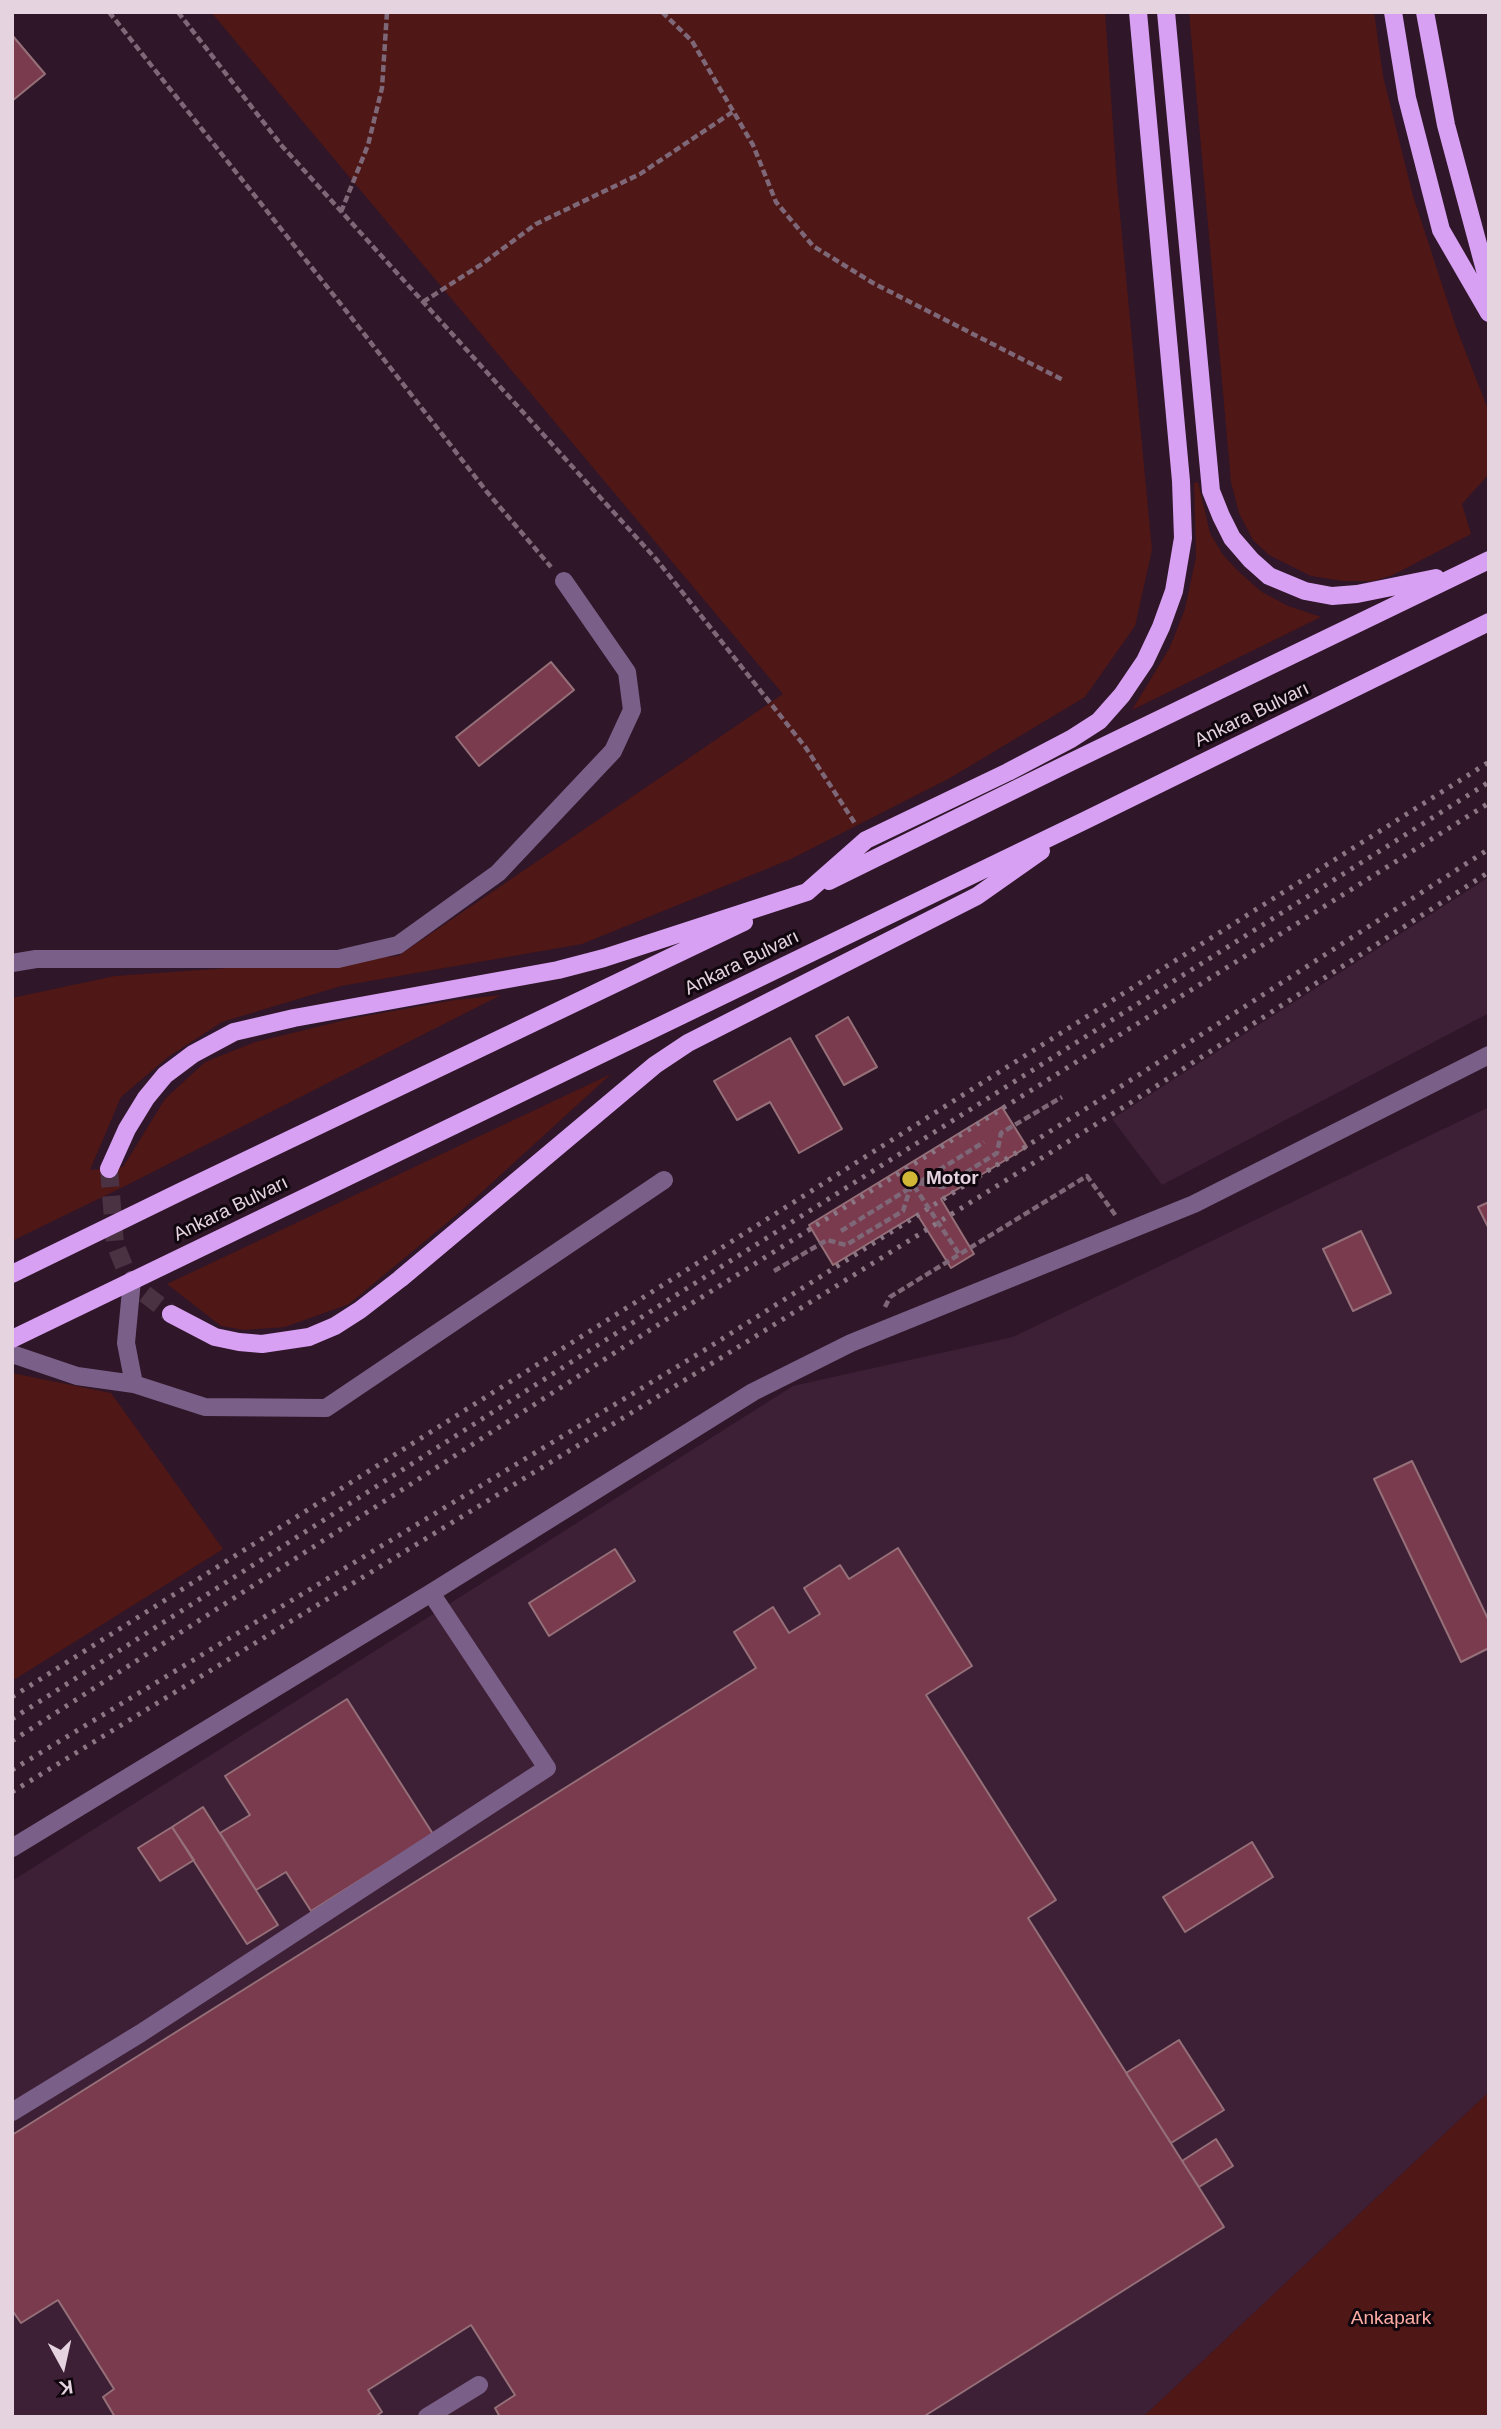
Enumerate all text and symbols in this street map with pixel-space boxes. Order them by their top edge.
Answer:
street label: Ankara Bulvarı [1191,677,1313,753]
street label: Ankara Bulvarı [681,925,803,1001]
place label: Motor [926,1168,979,1190]
marker: Motor [900,1169,920,1189]
street label: Ankara Bulvarı [170,1171,292,1247]
park label: Ankapark [1351,2308,1431,2330]
north arrow [28,2331,98,2401]
text: K [58,2376,74,2399]

